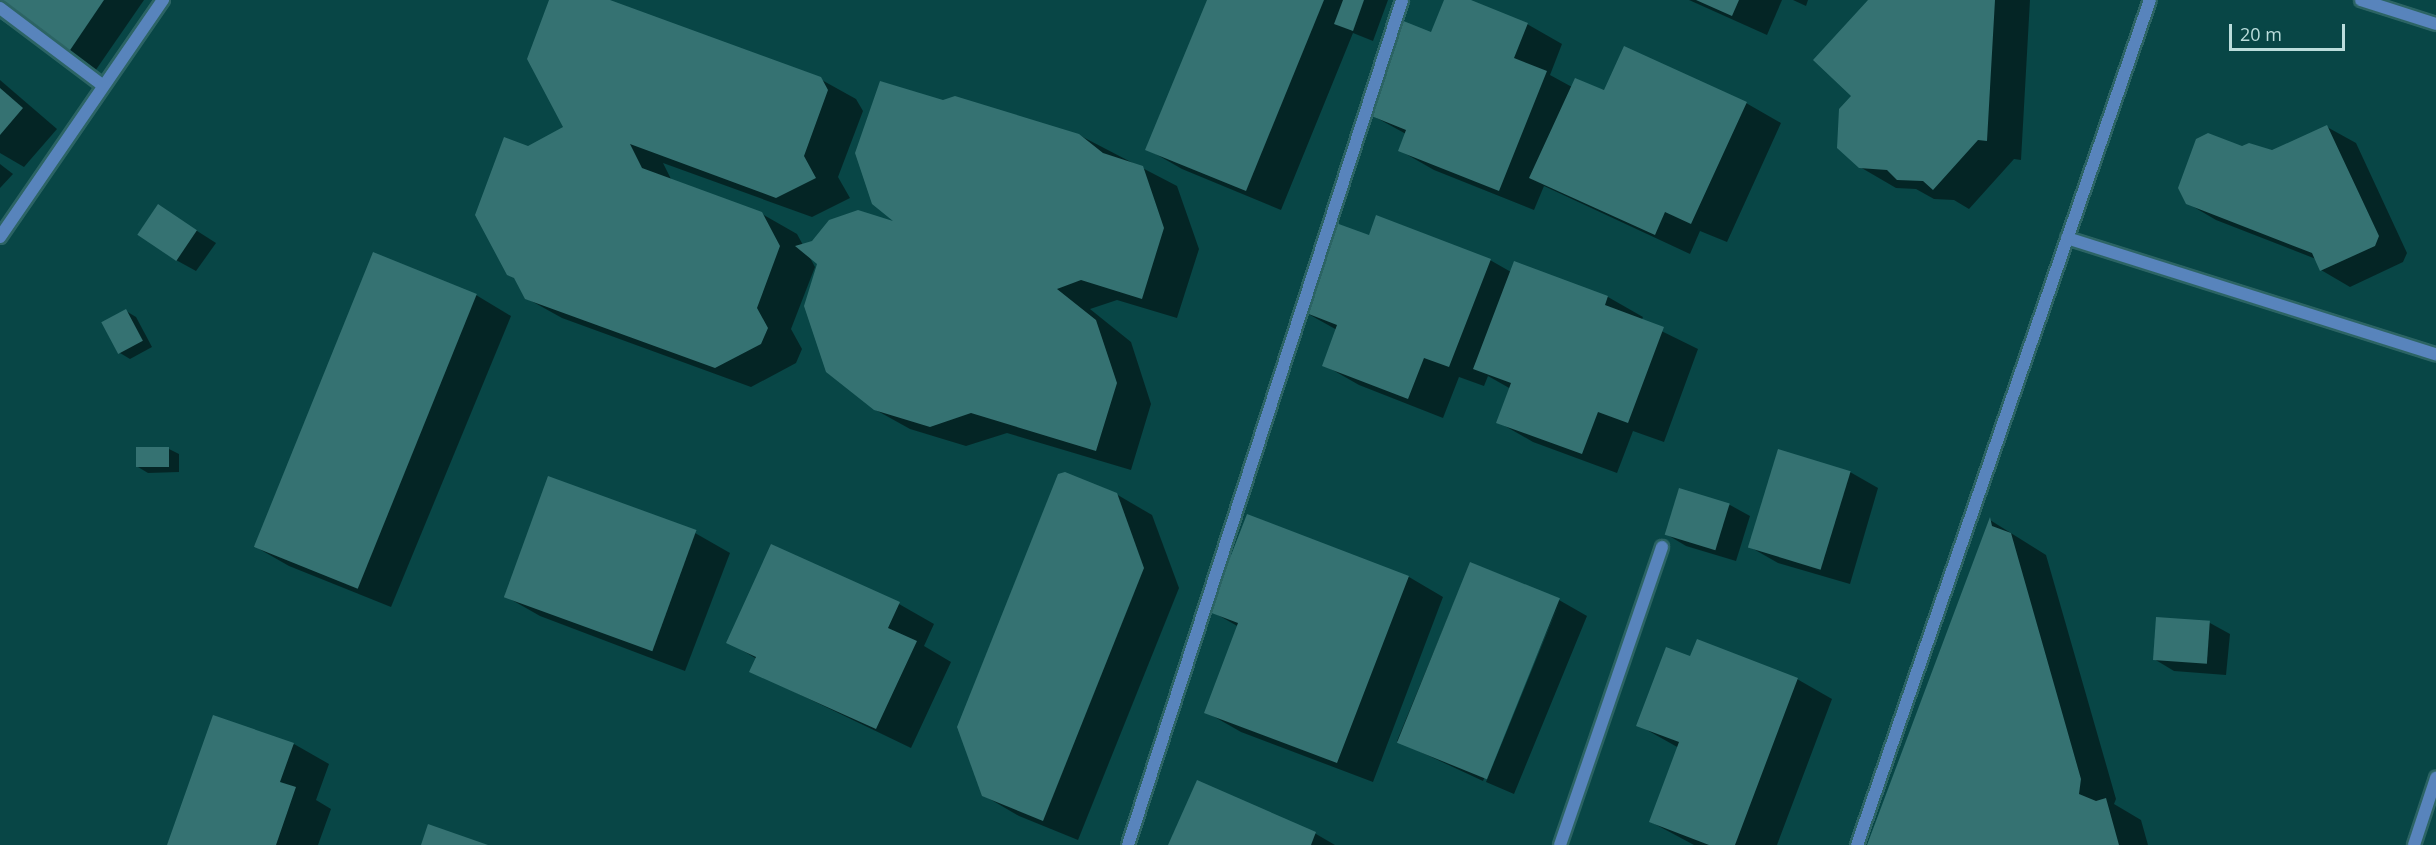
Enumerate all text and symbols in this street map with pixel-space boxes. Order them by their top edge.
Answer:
scale bar [2232,12,2348,50]
text: 20 m [2240,22,2282,46]

